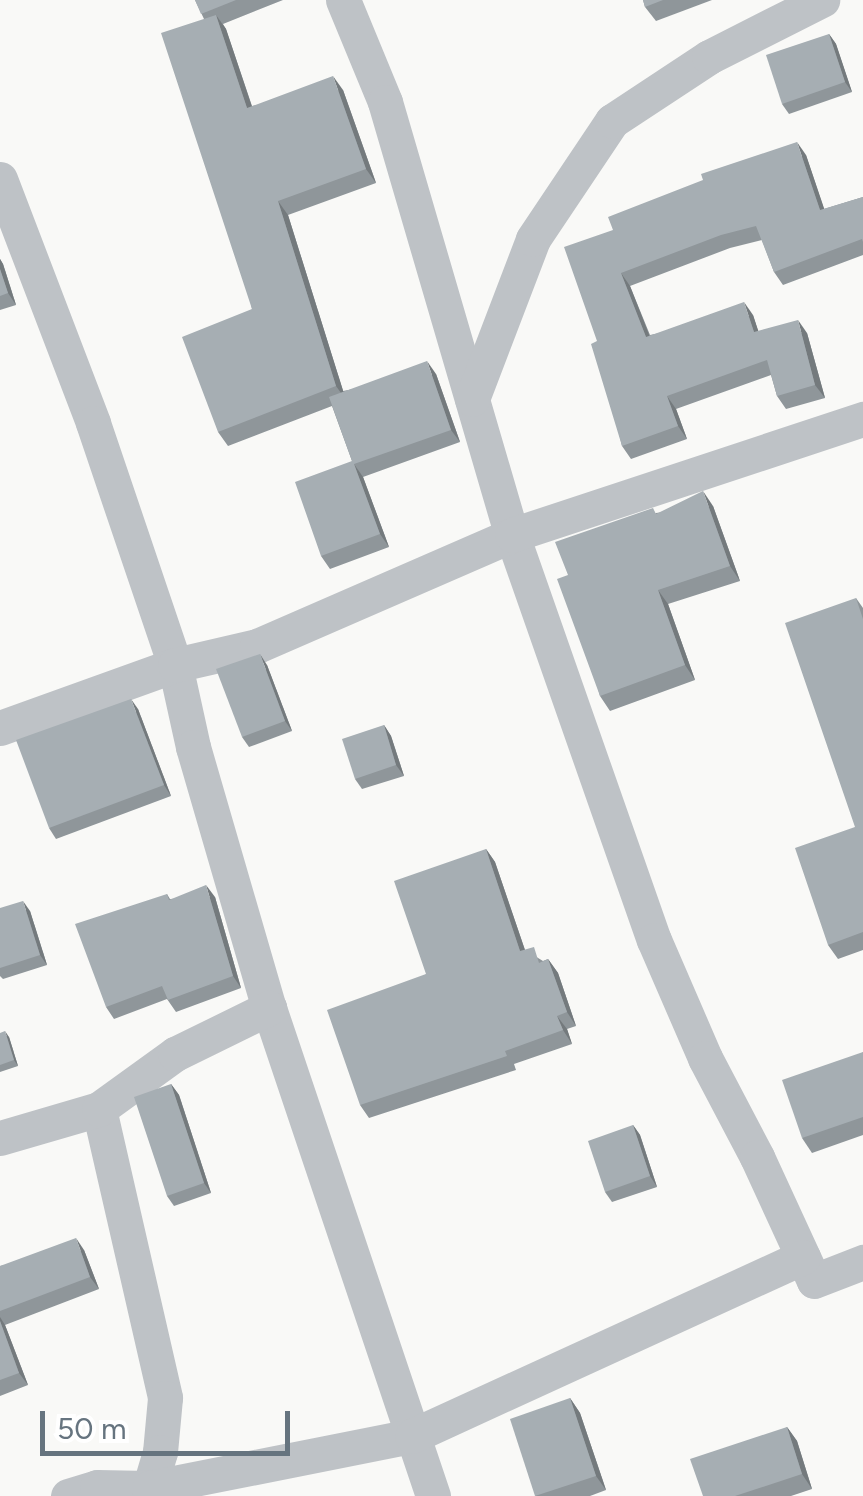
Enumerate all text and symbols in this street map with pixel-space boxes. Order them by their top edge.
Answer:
scale bar [45,1391,295,1453]
text: 50 m [57,1410,126,1447]

